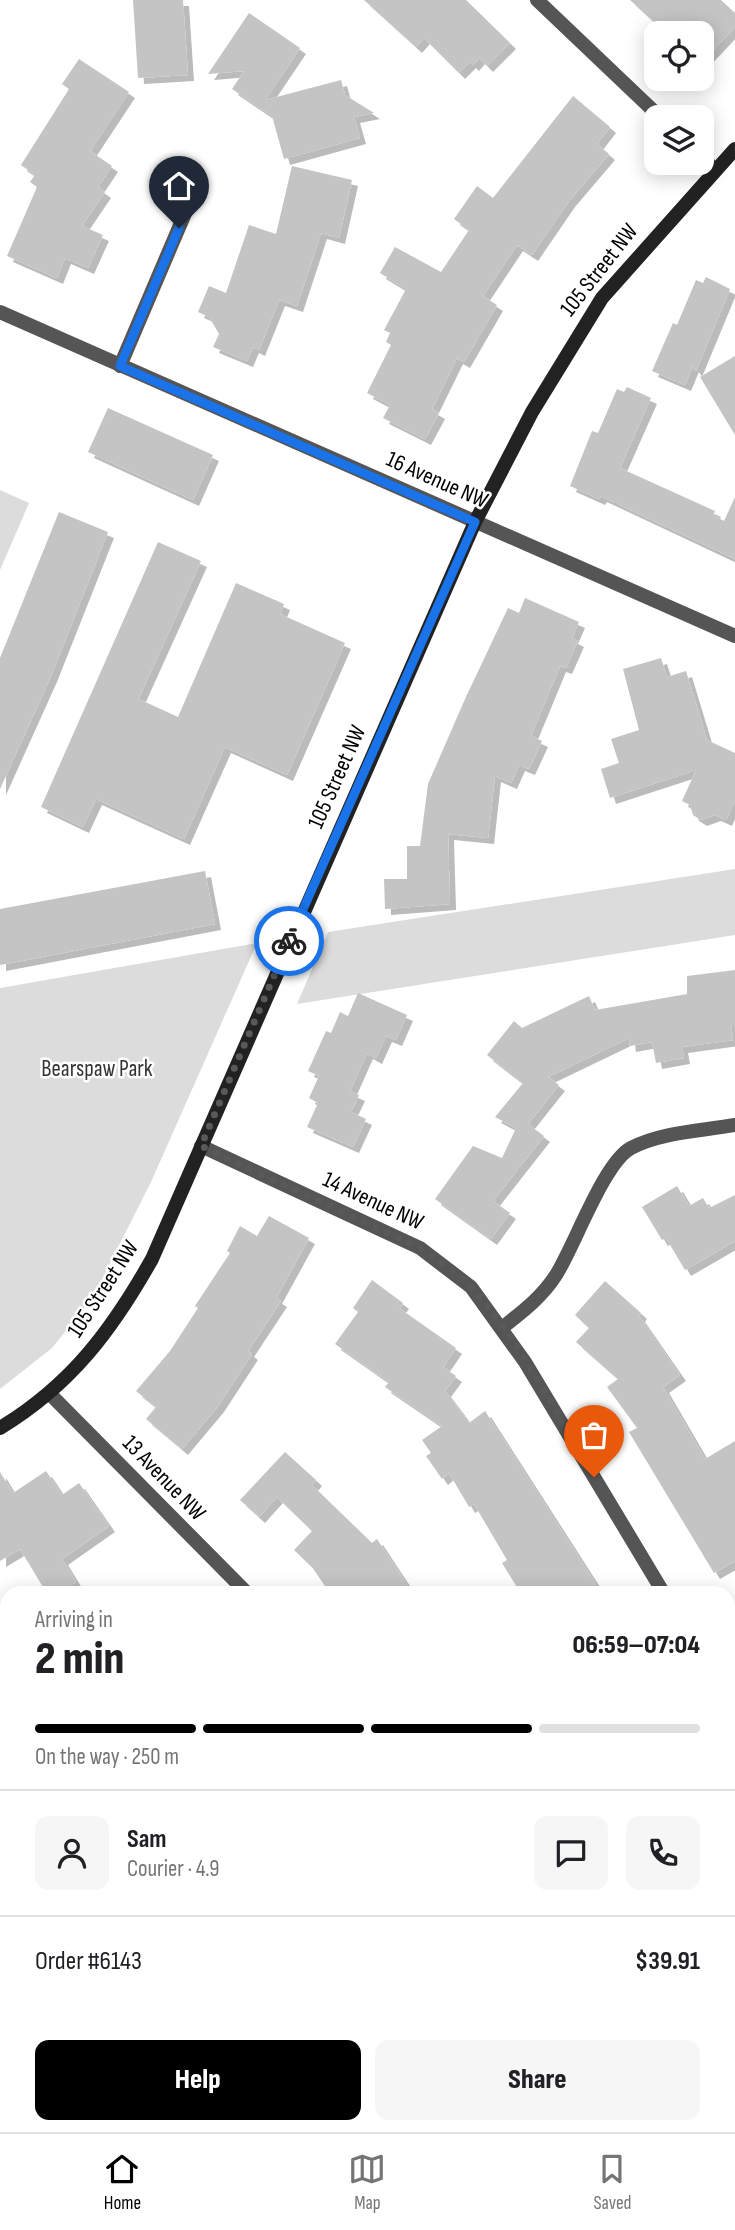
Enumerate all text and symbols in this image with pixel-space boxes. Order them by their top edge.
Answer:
map controls [644,21,714,175]
button: locate [644,21,714,91]
button: layers [644,105,714,175]
pin [149,156,209,228]
icon: home [160,167,198,205]
street label: 105 Street NW [554,218,644,322]
street label: 16 Avenue NW [382,445,492,515]
street label: 105 Street NW [302,721,372,833]
courier [254,906,324,976]
icon: bike [270,922,308,960]
park label: Bearspaw Park [41,1055,153,1083]
street label: 14 Avenue NW [318,1166,428,1237]
street label: 105 Street NW [61,1235,145,1343]
pin [564,1405,624,1477]
icon: bag [575,1416,613,1454]
street label: 13 Avenue NW [116,1429,212,1527]
text: Arriving in [35,1606,113,1634]
text: 06:59–07:04 [572,1630,700,1661]
text: 2 min [35,1632,124,1687]
text: On the way · 250 m [35,1743,179,1771]
button: person [35,1816,109,1890]
button: chat [534,1816,608,1890]
button: phone [626,1816,700,1890]
text: Sam [127,1824,167,1855]
text: Courier · 4.9 [127,1855,219,1883]
text: Order #6143 [35,1946,142,1977]
text: $39.91 [635,1946,700,1977]
button: Help [35,2040,361,2120]
button: Share [375,2040,700,2120]
tab: Home [103,2150,141,2215]
tab: Map [348,2150,386,2215]
tab: Saved [593,2150,632,2215]

